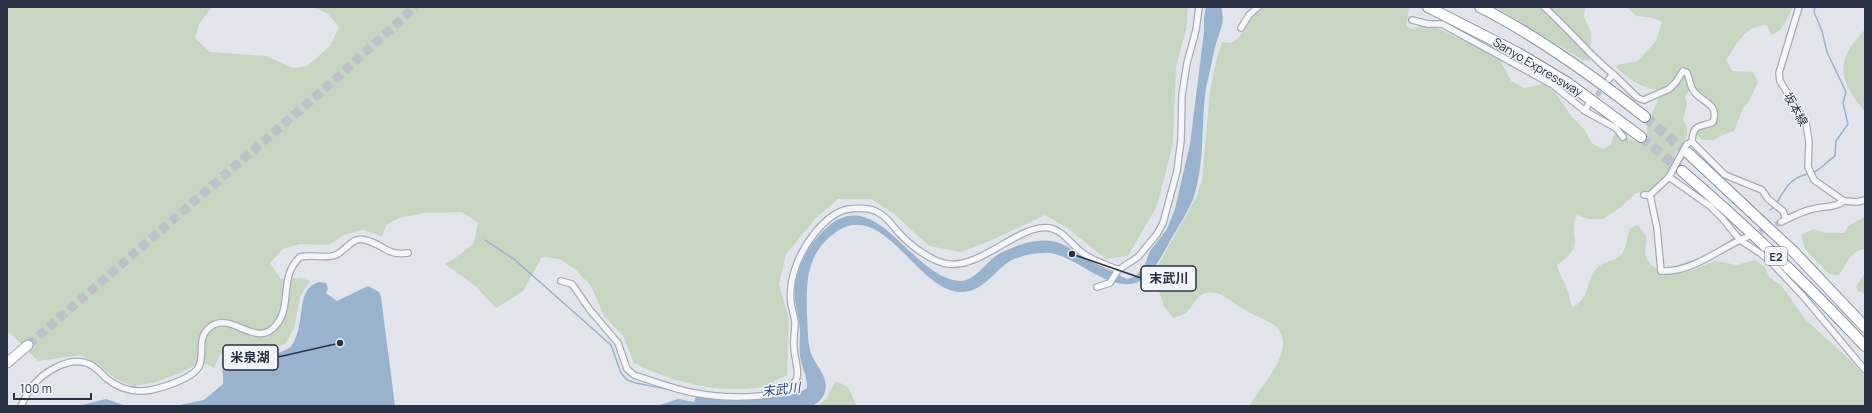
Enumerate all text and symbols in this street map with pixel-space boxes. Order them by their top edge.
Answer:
street label: Sanyo Expressway [1490,33,1587,101]
street label: 坂本線 [1780,89,1812,129]
road number: E2 [1765,247,1787,265]
callout: 末武川 [1141,266,1196,291]
text: 末武川 [1149,269,1189,287]
callout: 米泉湖 [223,345,278,370]
text: 米泉湖 [230,348,270,366]
scale bar [14,375,91,401]
water label: 末武川 [761,378,803,400]
text: 100 m [20,380,52,397]

